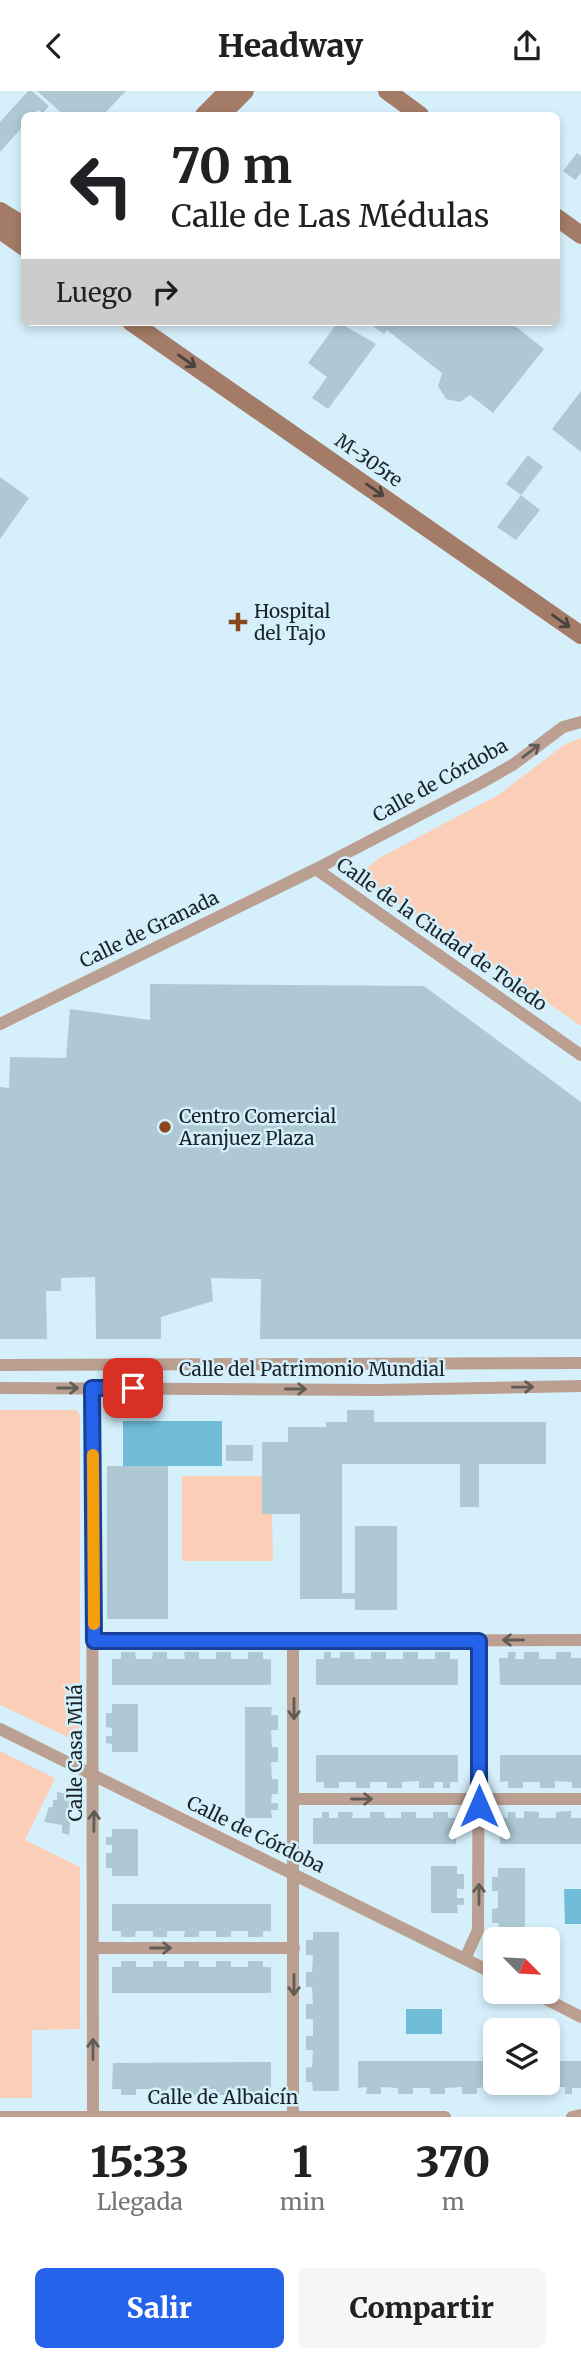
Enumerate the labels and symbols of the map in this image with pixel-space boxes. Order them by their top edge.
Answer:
one-way arrow [177,354,196,368]
street label: M-305re [331,428,407,492]
one-way arrow [365,483,384,497]
place label: Hospital del Tajo [254,599,331,645]
marker: Hospital del Tajo [228,612,248,632]
one-way arrow [551,614,570,628]
street label: Calle de Córdoba [368,733,512,827]
one-way arrow [521,743,539,758]
street label: Calle de la Ciudad de Toledo [332,852,552,1016]
street label: Calle de Granada [76,885,222,973]
place label: Centro Comercial Aranjuez Plaza [178,1104,337,1150]
marker: Centro Comercial Aranjuez Plaza [157,1119,173,1135]
street label: Calle del Patrimonio Mundial [179,1357,445,1381]
pin [103,1358,163,1418]
one-way arrow [511,1380,534,1394]
one-way arrow [56,1381,79,1395]
one-way arrow [284,1382,307,1396]
one-way arrow [502,1633,525,1647]
street label: Calle Casa Milá [63,1684,87,1822]
one-way arrow [287,1697,300,1720]
position arrow [442,1769,516,1843]
street label: Calle de Córdoba [183,1790,329,1878]
one-way arrow [350,1792,373,1806]
one-way arrow [87,1810,101,1833]
one-way arrow [472,1882,486,1905]
north arrow [483,1927,560,2004]
one-way arrow [149,1941,172,1955]
one-way arrow [287,1974,301,1997]
one-way arrow [86,2038,100,2061]
street label: Calle de Albaicín [148,2085,299,2109]

